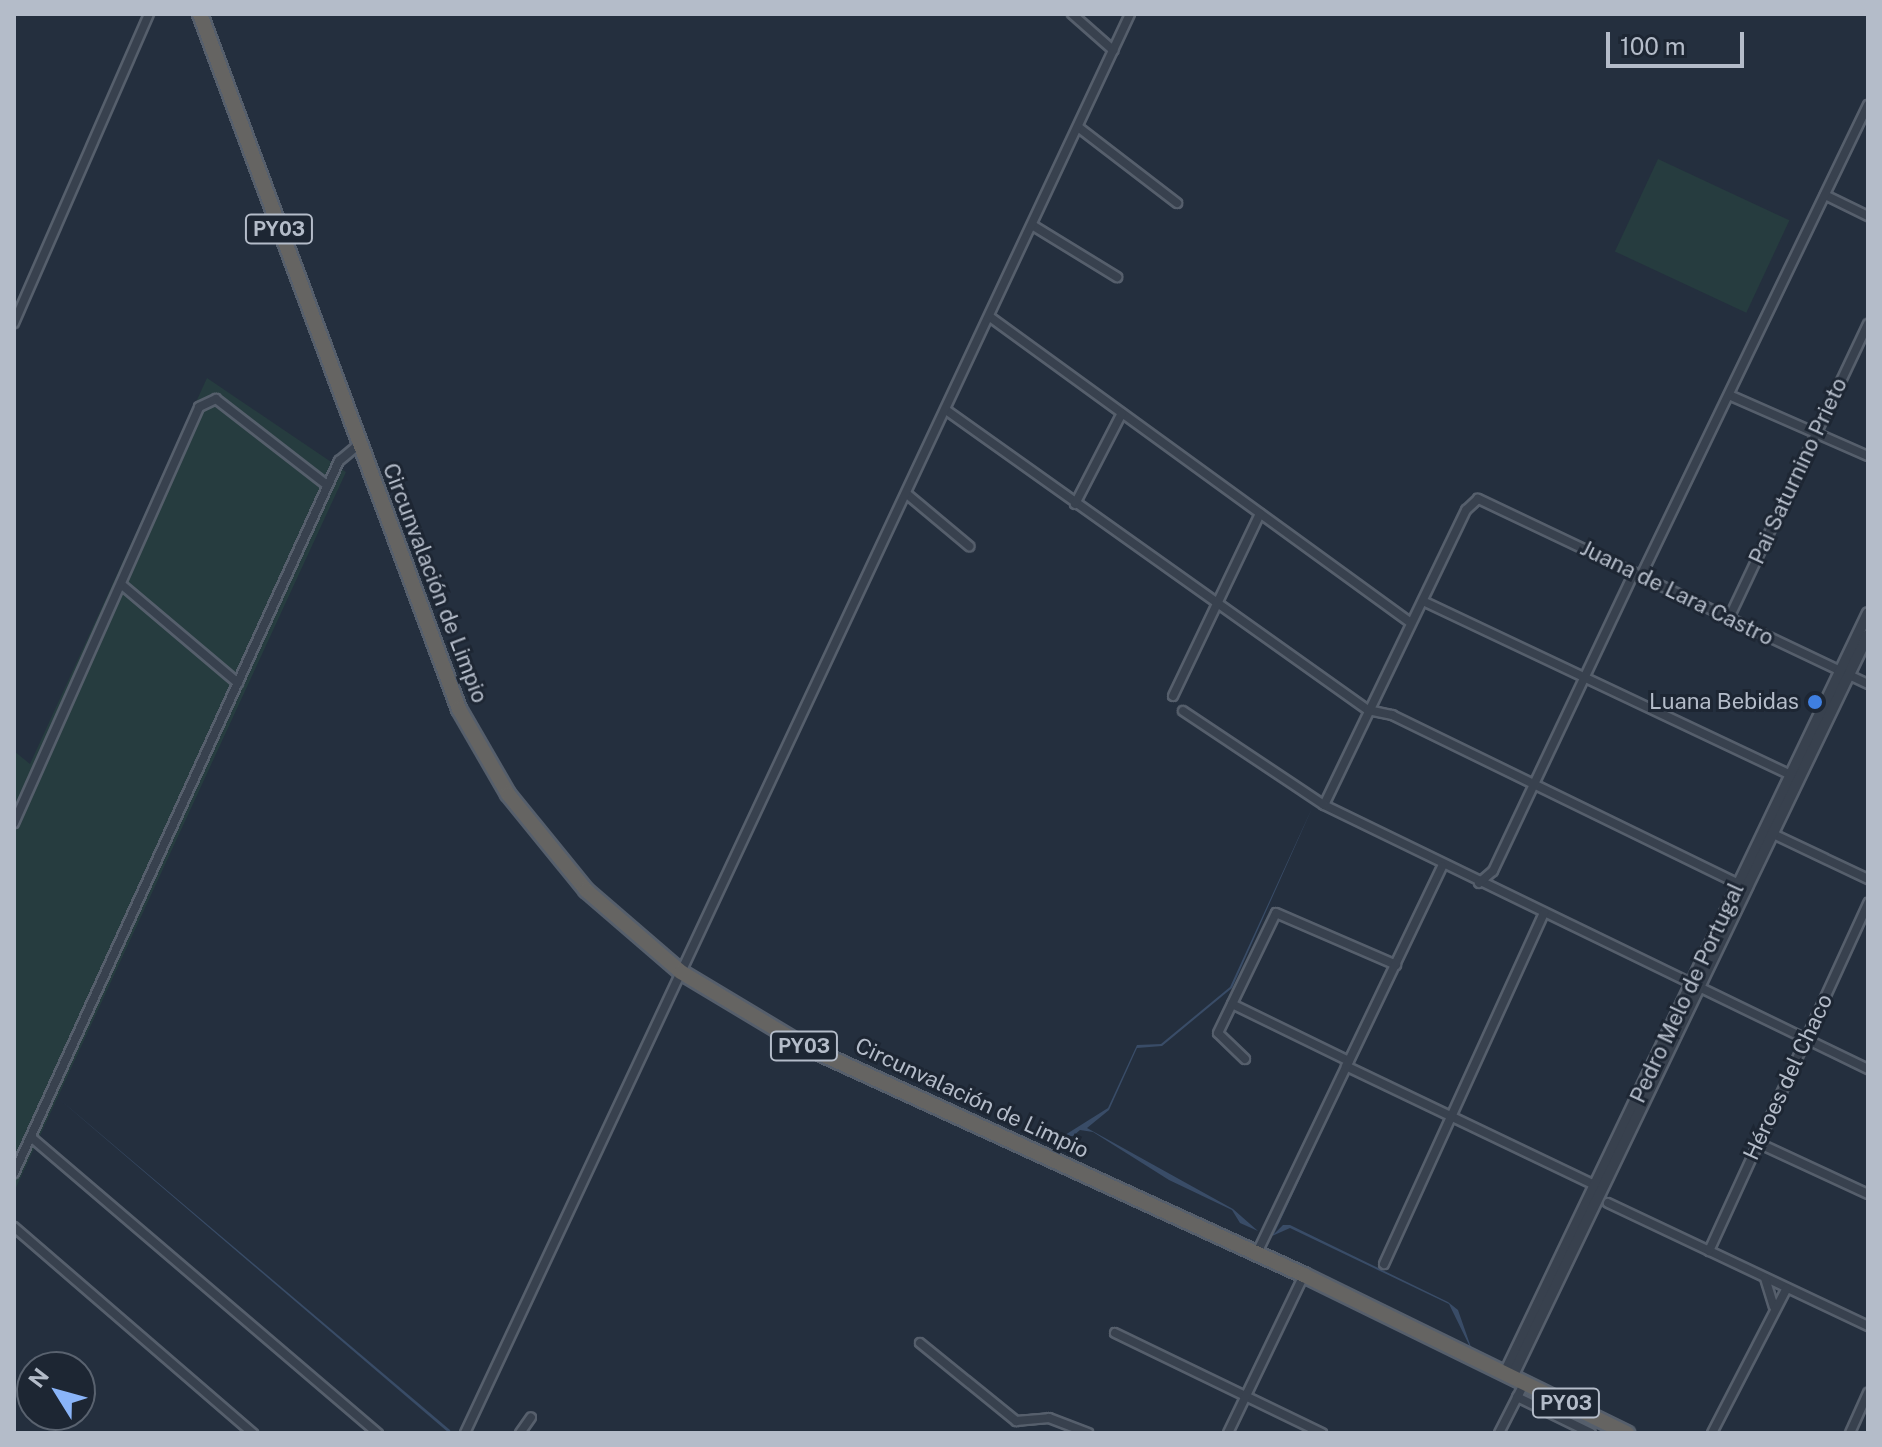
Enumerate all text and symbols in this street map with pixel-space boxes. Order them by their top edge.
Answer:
scale bar [1610,16,1748,66]
text: 100 m [1620,32,1686,60]
road number: PY03 [243,213,315,245]
street label: Pai Saturnino Prieto [1743,374,1853,568]
street label: Circunvalación de Limpio [377,459,493,707]
street label: Juana de Lara Castro [1576,535,1778,651]
place label: Luana Bebidas [1649,689,1799,715]
marker: Luana Bebidas [1806,693,1824,711]
street label: Pedro Melo de Portugal [1624,879,1750,1107]
street label: Héroes del Chaco [1738,990,1838,1164]
road number: PY03 [768,1030,840,1062]
street label: Circunvalación de Limpio [851,1032,1093,1164]
north arrow [16,1351,96,1431]
text: N [23,1363,54,1392]
road number: PY03 [1530,1387,1602,1419]

